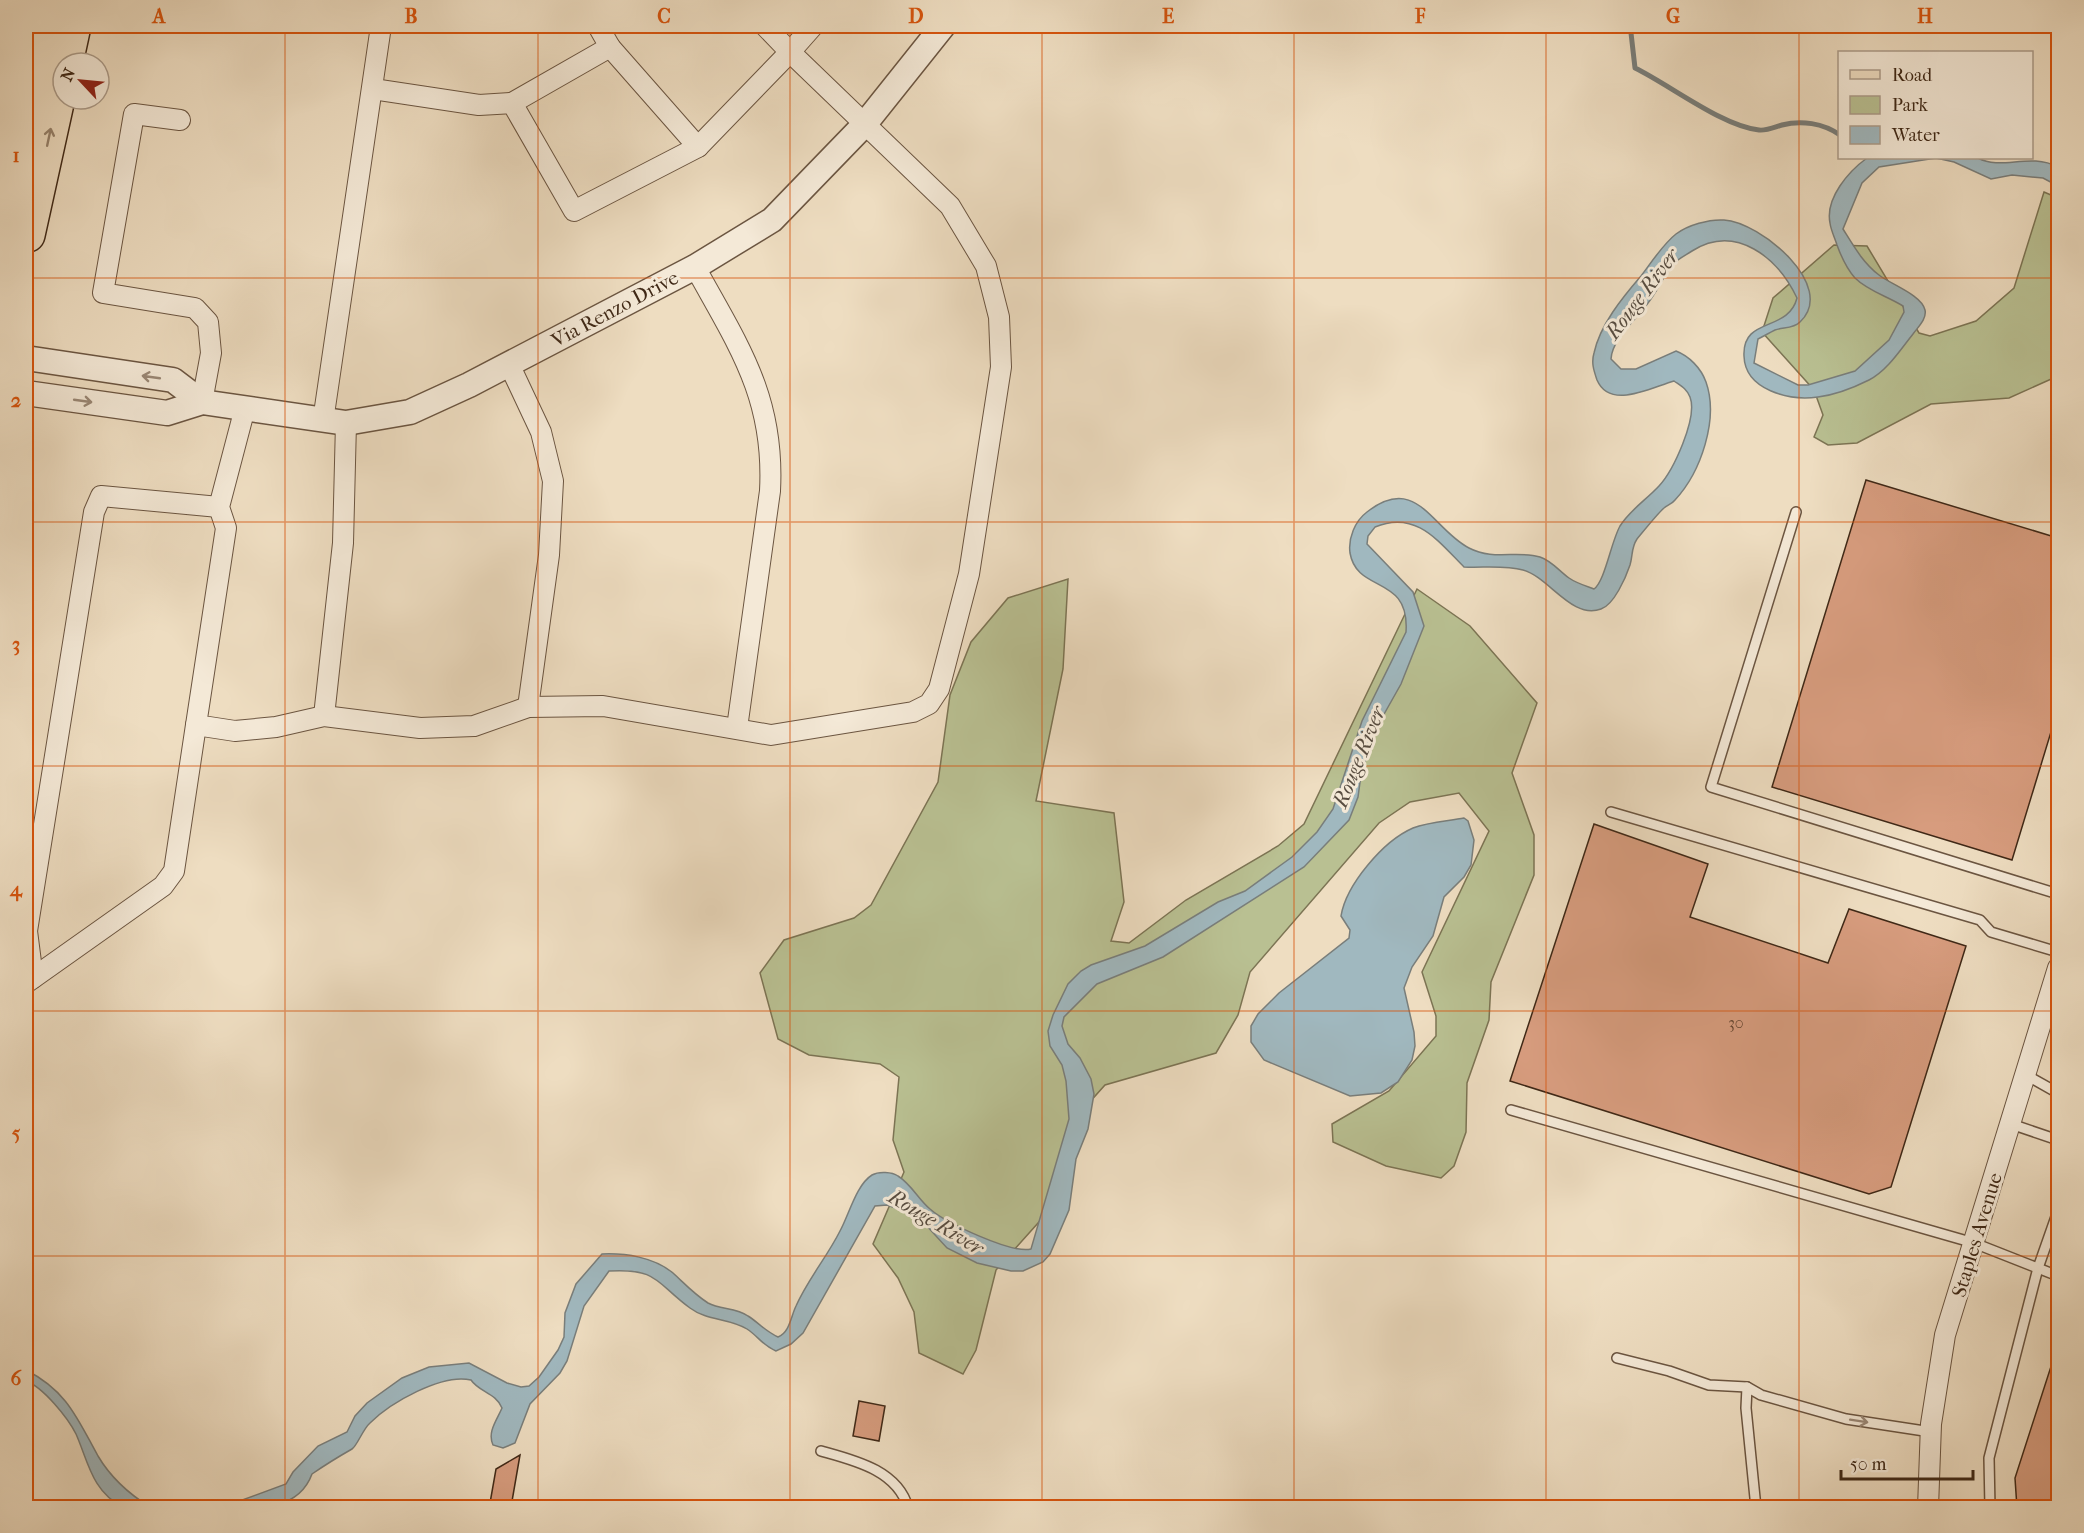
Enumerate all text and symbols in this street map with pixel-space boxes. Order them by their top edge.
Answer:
text: A [151,5,167,28]
text: B [404,5,418,28]
text: C [657,5,671,28]
text: D [908,5,924,28]
text: E [1162,5,1174,28]
text: F [1414,5,1426,28]
text: G [1666,5,1680,28]
text: H [1917,5,1933,28]
north arrow [51,51,111,111]
legend [1838,51,2033,159]
text: N [57,64,80,84]
text: Road [1892,65,1932,86]
text: Park [1892,95,1929,116]
text: Water [1891,125,1940,146]
one-way arrow [44,128,56,147]
text: 1 [12,144,20,167]
water label: Rouge River [1599,243,1685,345]
street label: Via Renzo Drive [547,266,682,353]
one-way arrow [141,372,161,383]
text: 2 [11,389,21,412]
one-way arrow [73,396,93,407]
text: 3 [12,633,20,656]
water label: Rouge River [1327,702,1391,813]
text: 4 [9,878,23,902]
house number: 30 [1728,1013,1744,1032]
text: 5 [12,1122,21,1145]
street label: Staples Avenue [1947,1170,2007,1300]
water label: Rouge River [882,1183,989,1261]
text: 6 [11,1367,23,1390]
one-way arrow [1849,1415,1868,1426]
scale bar [1841,1443,1973,1481]
text: 50 m [1850,1454,1887,1475]

